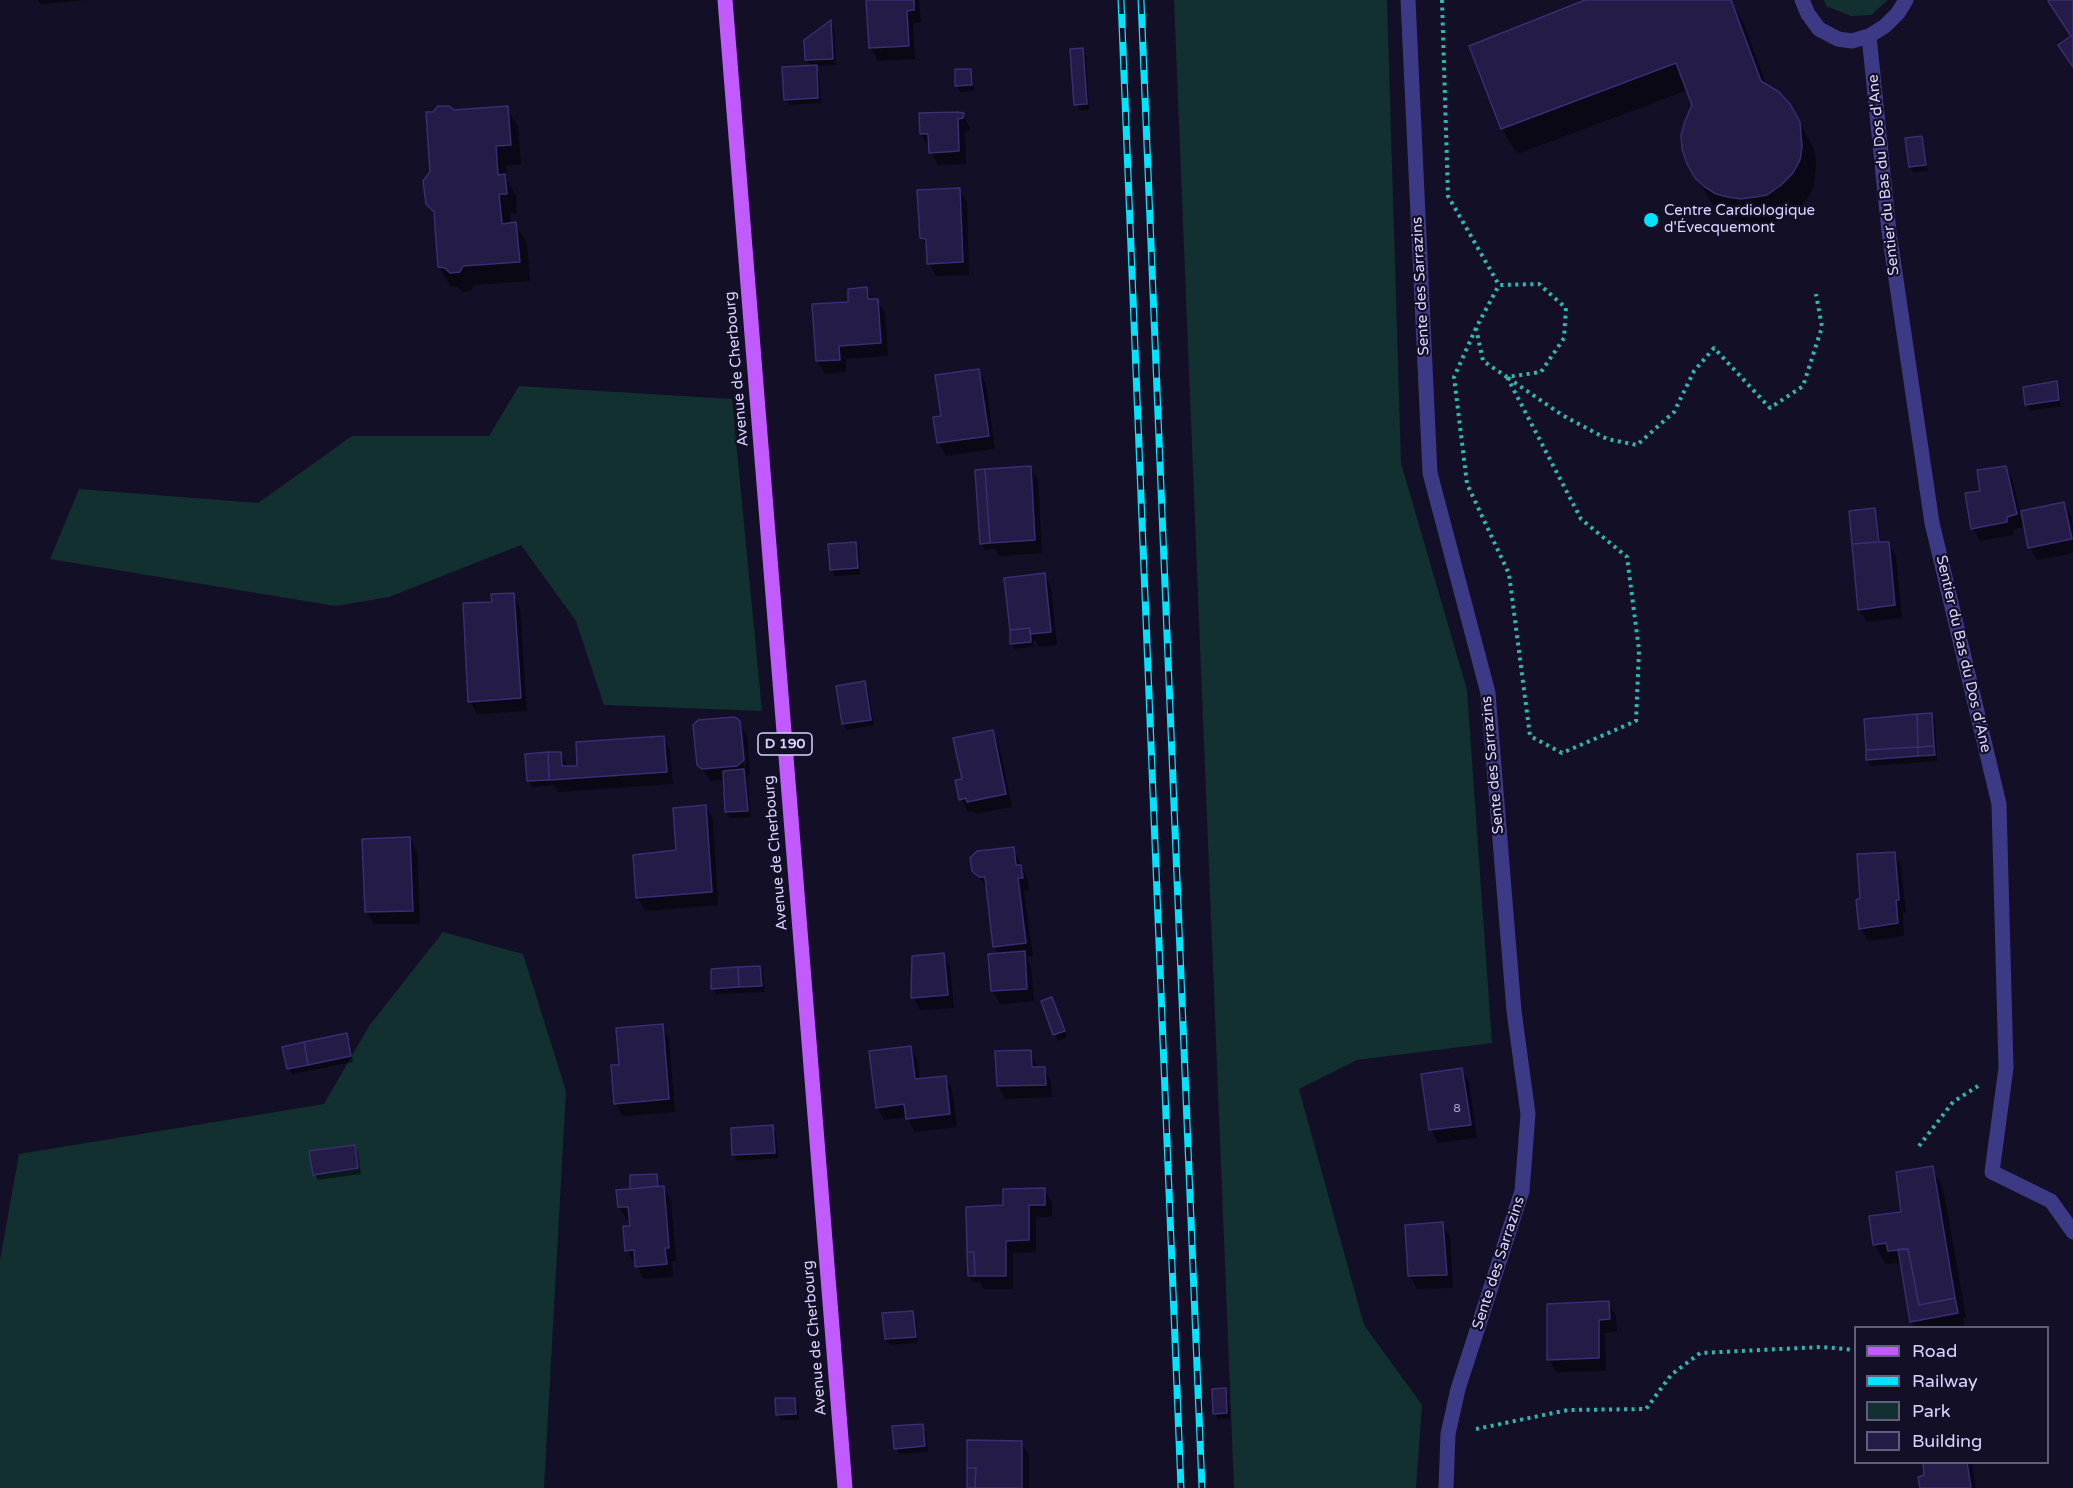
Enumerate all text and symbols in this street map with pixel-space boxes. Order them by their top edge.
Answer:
street label: Sentier du Bas du Dos d'Ane [1864,74,1904,276]
place label: Centre Cardiologique d'Évecquemont [1664,202,1815,237]
marker: Centre Cardiologique d'Évecquemont [1642,211,1660,229]
street label: Sente des Sarrazins [1408,216,1434,356]
street label: Avenue de Cherbourg [721,291,753,447]
street label: Sentier du Bas du Dos d'Ane [1932,554,1994,754]
street label: Sente des Sarrazins [1478,695,1508,835]
road number: D 190 [758,733,812,755]
street label: Avenue de Cherbourg [760,775,792,931]
house number: 8 [1453,1102,1461,1116]
street label: Sente des Sarrazins [1469,1194,1529,1332]
street label: Avenue de Cherbourg [799,1260,831,1416]
legend [1854,1326,2049,1464]
text: Road [1912,1340,1957,1362]
text: Railway [1912,1370,1978,1392]
text: Park [1912,1400,1950,1422]
text: Building [1912,1430,1982,1452]

